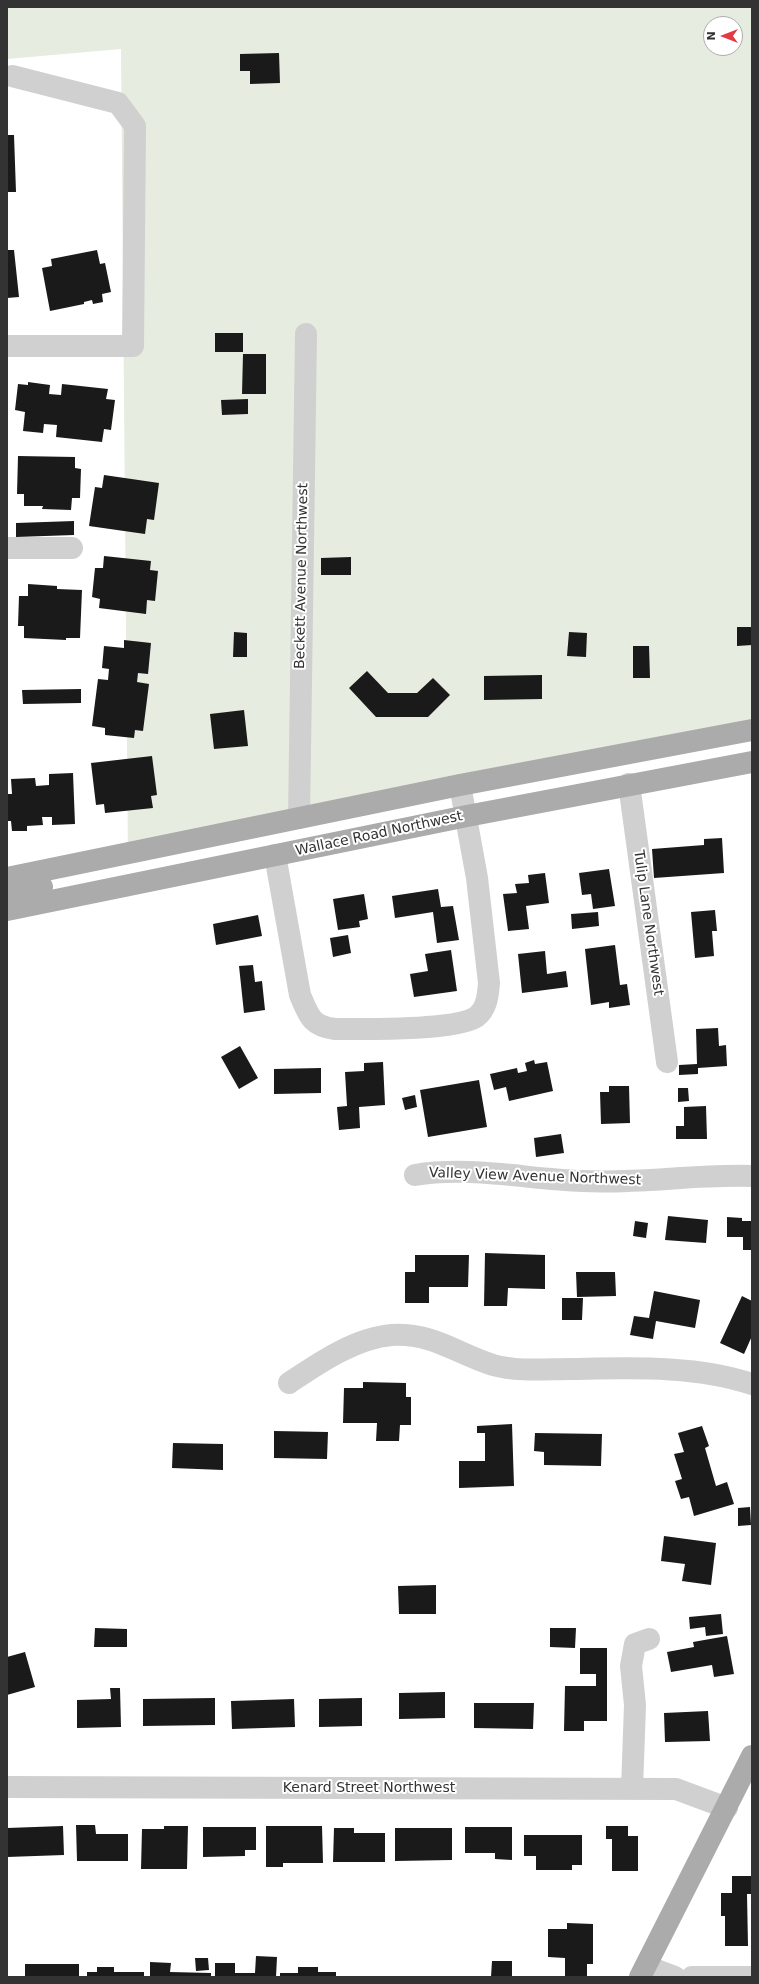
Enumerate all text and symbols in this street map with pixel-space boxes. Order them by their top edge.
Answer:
north arrow [703,16,743,56]
text: N [705,31,718,41]
street label: Beckett Avenue Northwest [292,483,312,669]
street label: Wallace Road Northwest [294,808,464,860]
street label: Tulip Lane Northwest [629,849,667,997]
street label: Valley View Avenue Northwest [429,1165,641,1189]
street label: Kenard Street Northwest [283,1780,455,1796]

